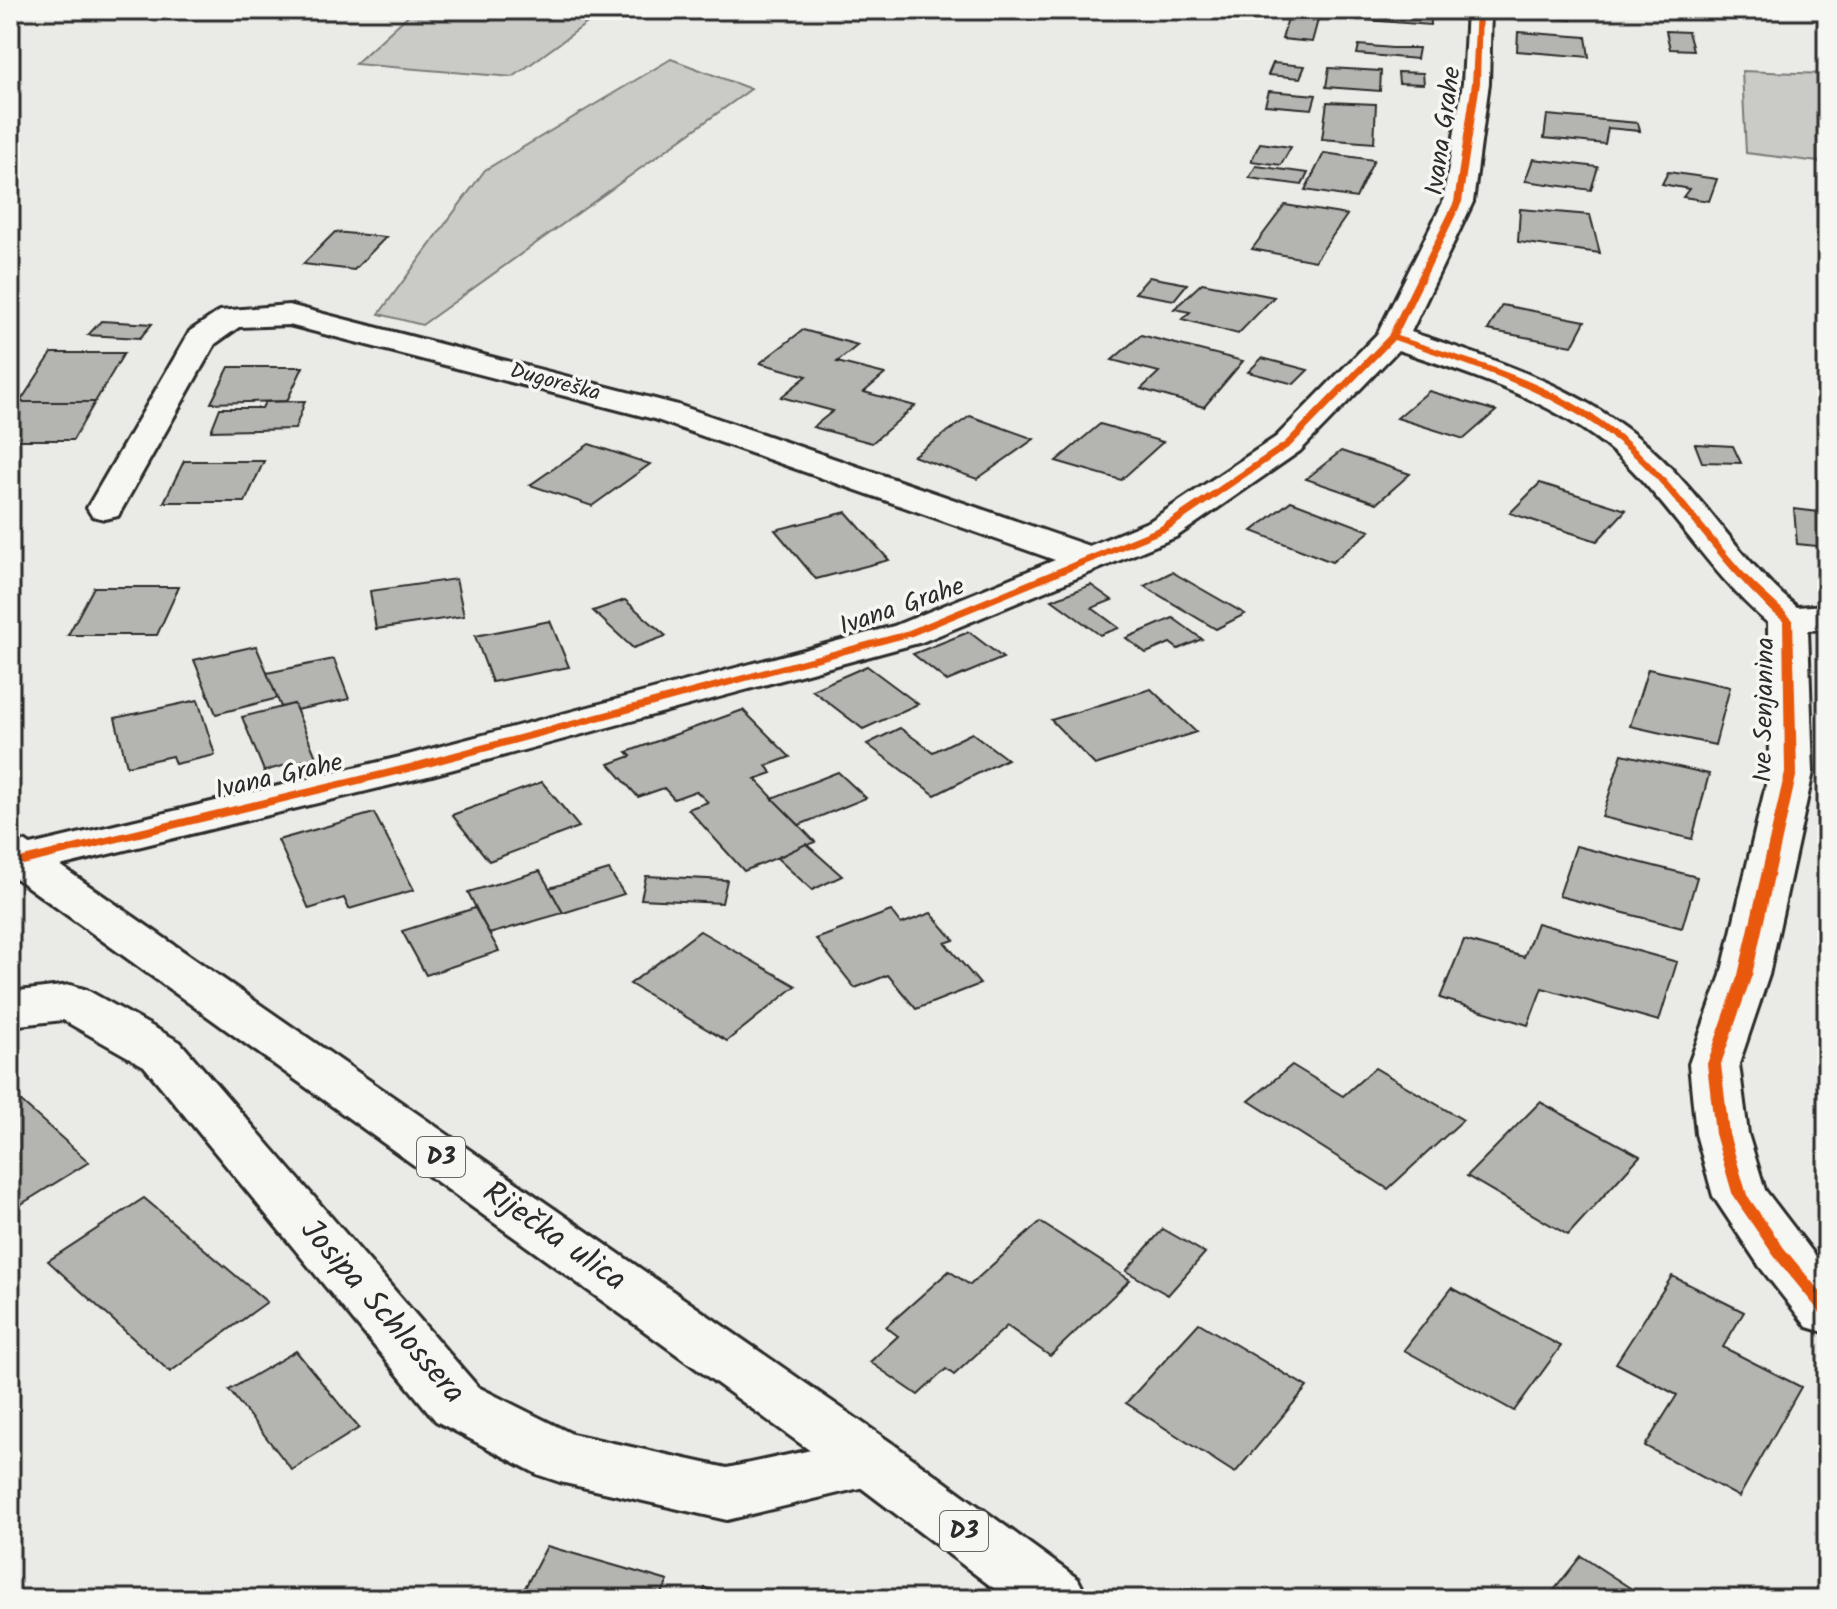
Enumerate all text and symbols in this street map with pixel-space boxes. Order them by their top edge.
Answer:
street label: Ivana Grahe [1414,63,1474,198]
street label: Dugoreška [506,354,604,412]
street label: Ivana Grahe [834,566,971,648]
street label: Ive Senjanina [1743,637,1787,783]
street label: Ivana Grahe [211,742,347,812]
road number: D3 [417,1137,465,1177]
street label: Riječka ulica [471,1168,637,1306]
street label: Josipa Schlossera [287,1208,477,1416]
road number: D3 [940,1511,988,1551]

